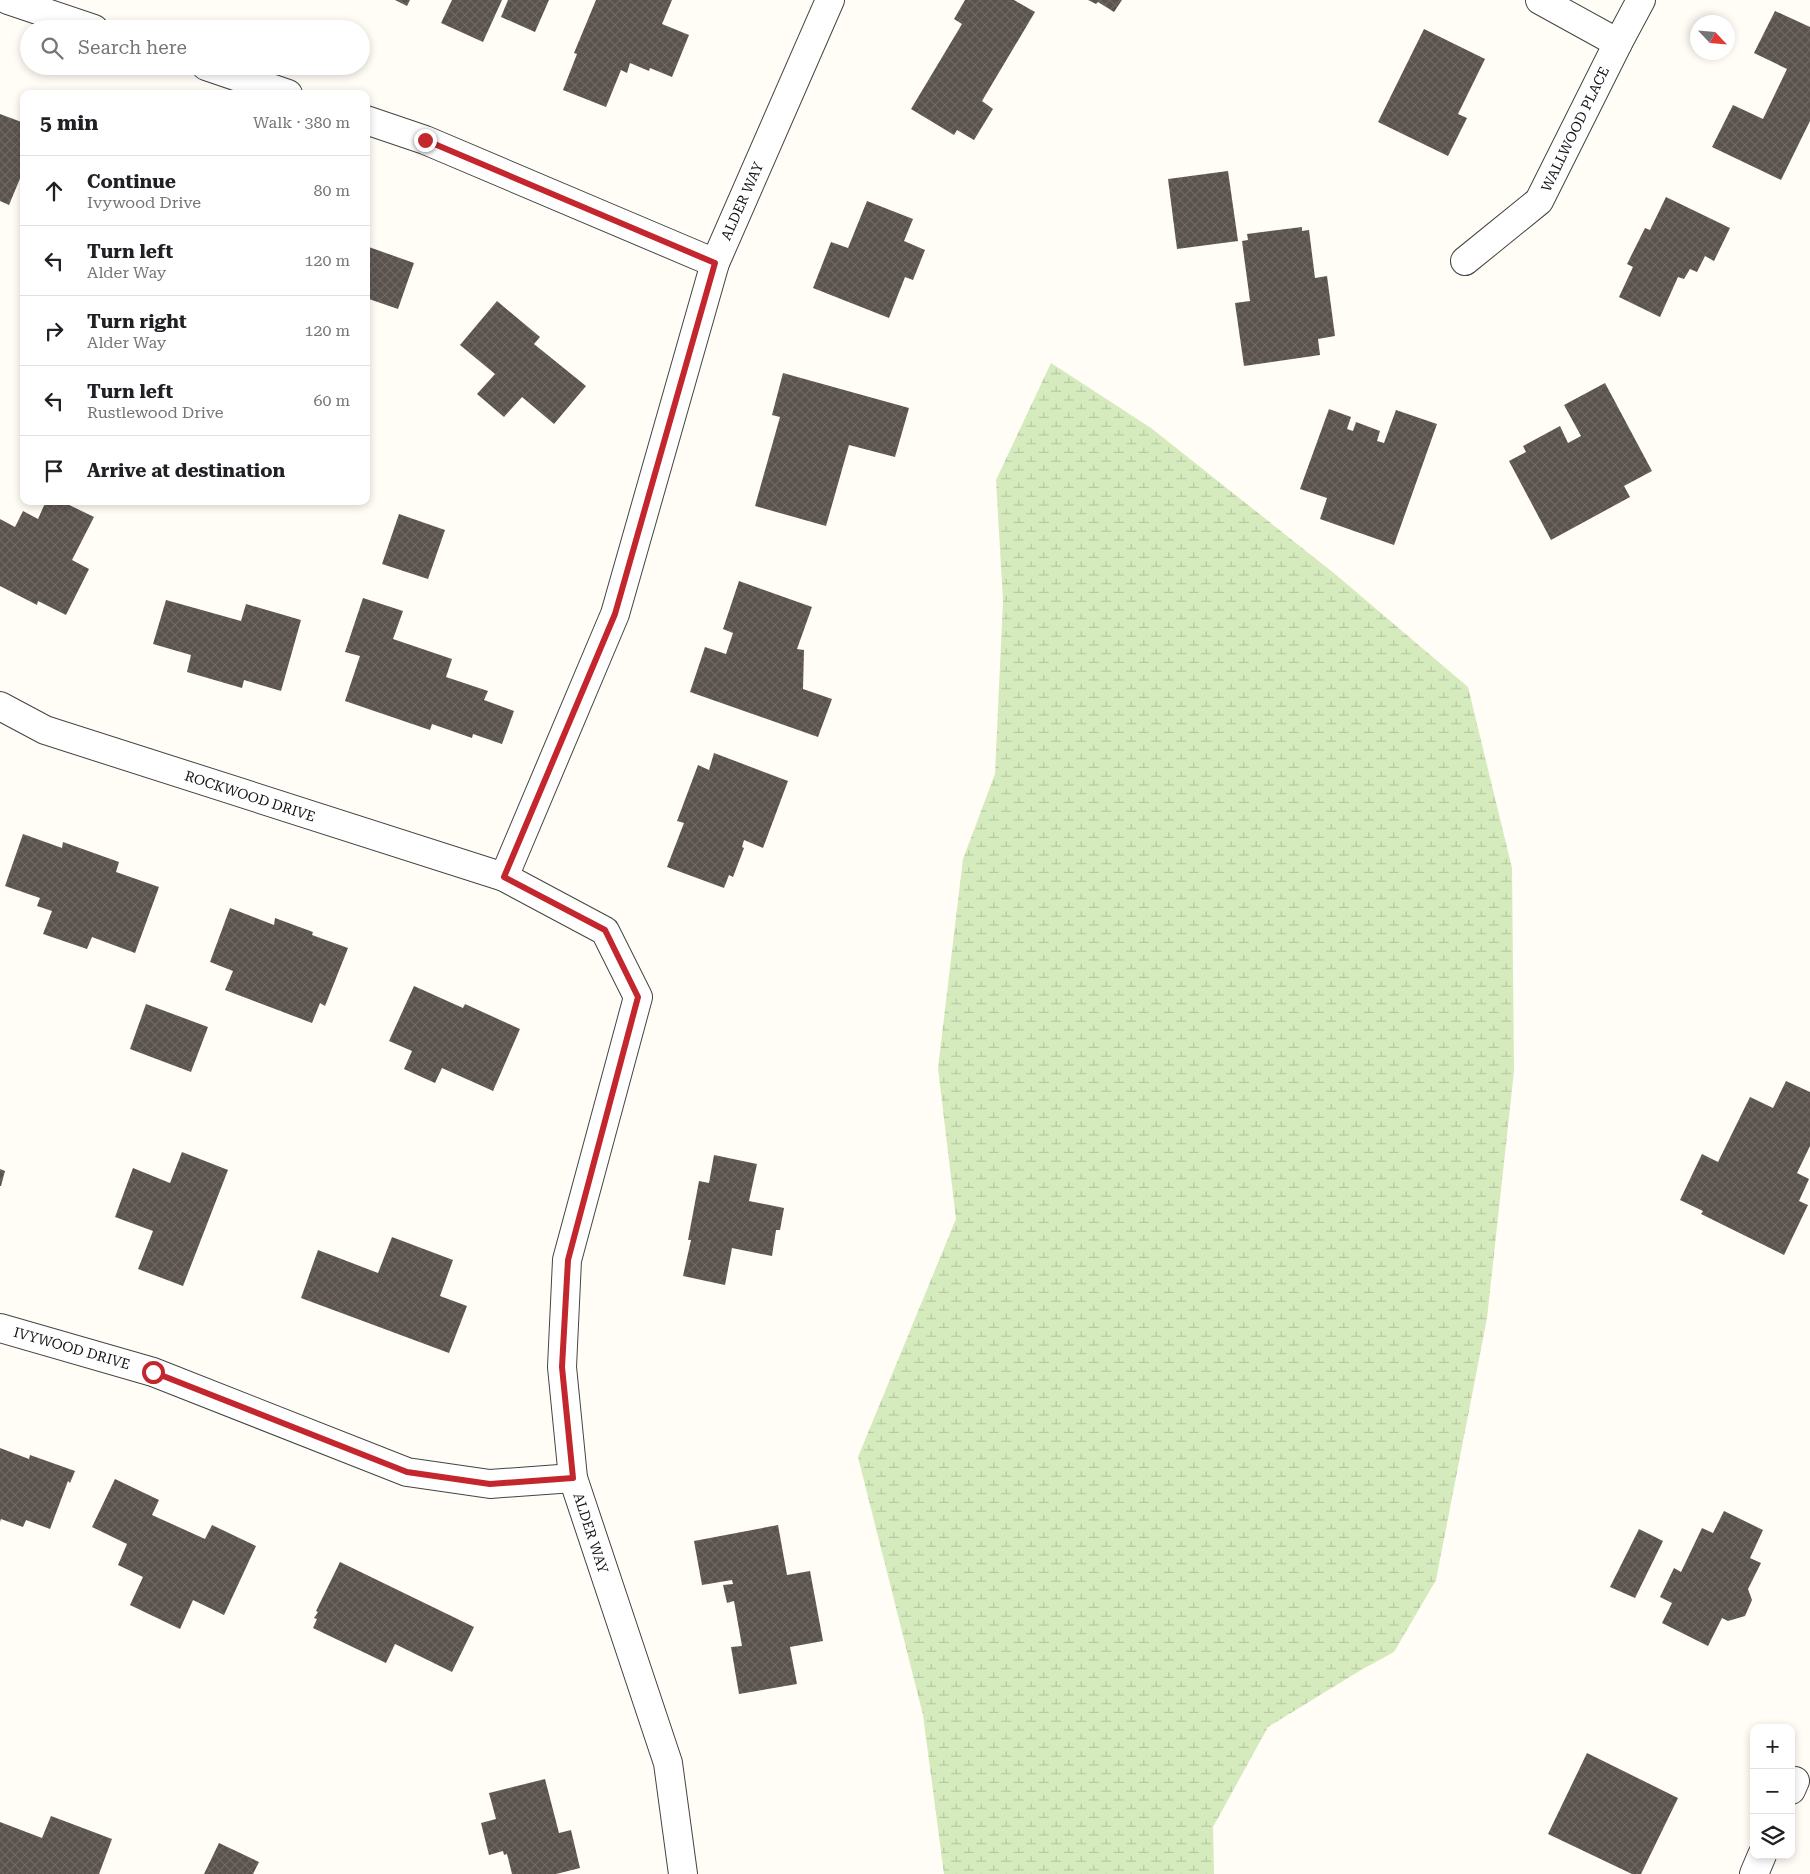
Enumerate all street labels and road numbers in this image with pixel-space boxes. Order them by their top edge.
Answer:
street label: WALLWOOD PLACE [1538,64,1612,194]
street label: ALDER WAY [718,159,767,243]
street label: ROCKWOOD DRIVE [183,767,317,825]
street label: IVYWOOD DRIVE [12,1324,132,1372]
street label: ALDER WAY [570,1491,612,1576]

